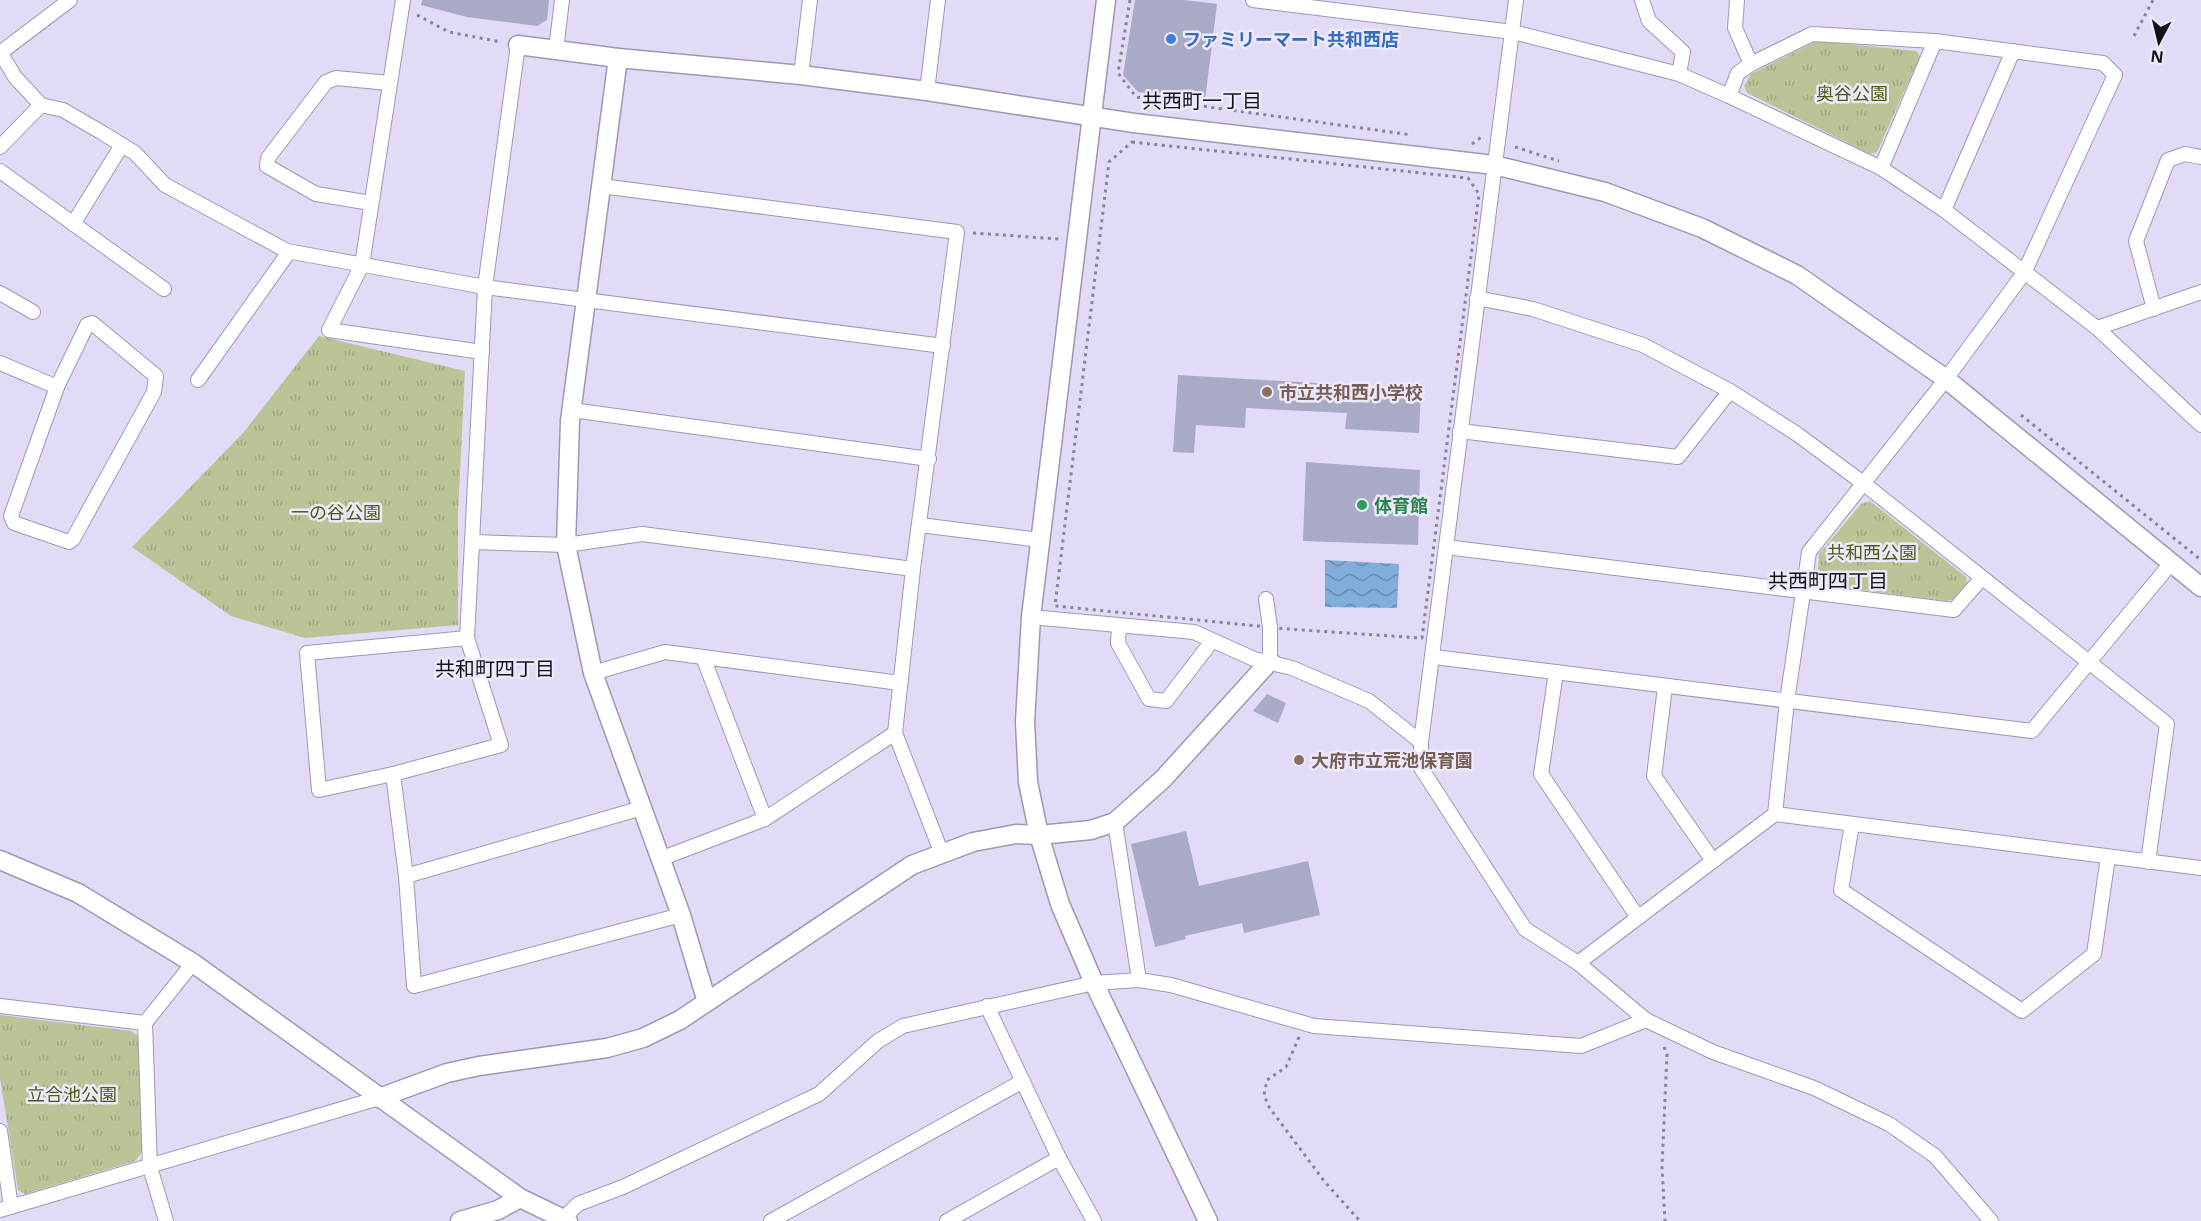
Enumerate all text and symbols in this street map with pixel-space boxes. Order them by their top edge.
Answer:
north arrow [2129,12,2189,72]
place label: ファミリーマート共和西店 [1183,27,1399,51]
marker: ファミリーマート共和西店 [1164,32,1178,46]
text: N [2149,45,2165,69]
park label: 奥谷公園 [1816,81,1888,105]
district label: 共西町一丁目 [1142,87,1262,114]
place label: 市立共和西小学校 [1279,380,1423,404]
marker: 市立共和西小学校 [1260,385,1274,399]
place label: 体育館 [1374,493,1428,517]
marker: 体育館 [1355,498,1369,512]
park label: 一の谷公園 [291,500,381,524]
park label: 共和西公園 [1827,540,1917,564]
district label: 共西町四丁目 [1768,567,1888,594]
district label: 共和町四丁目 [435,655,555,682]
place label: 大府市立荒池保育園 [1311,748,1473,772]
marker: 大府市立荒池保育園 [1292,753,1306,767]
park label: 立合池公園 [27,1082,117,1106]

